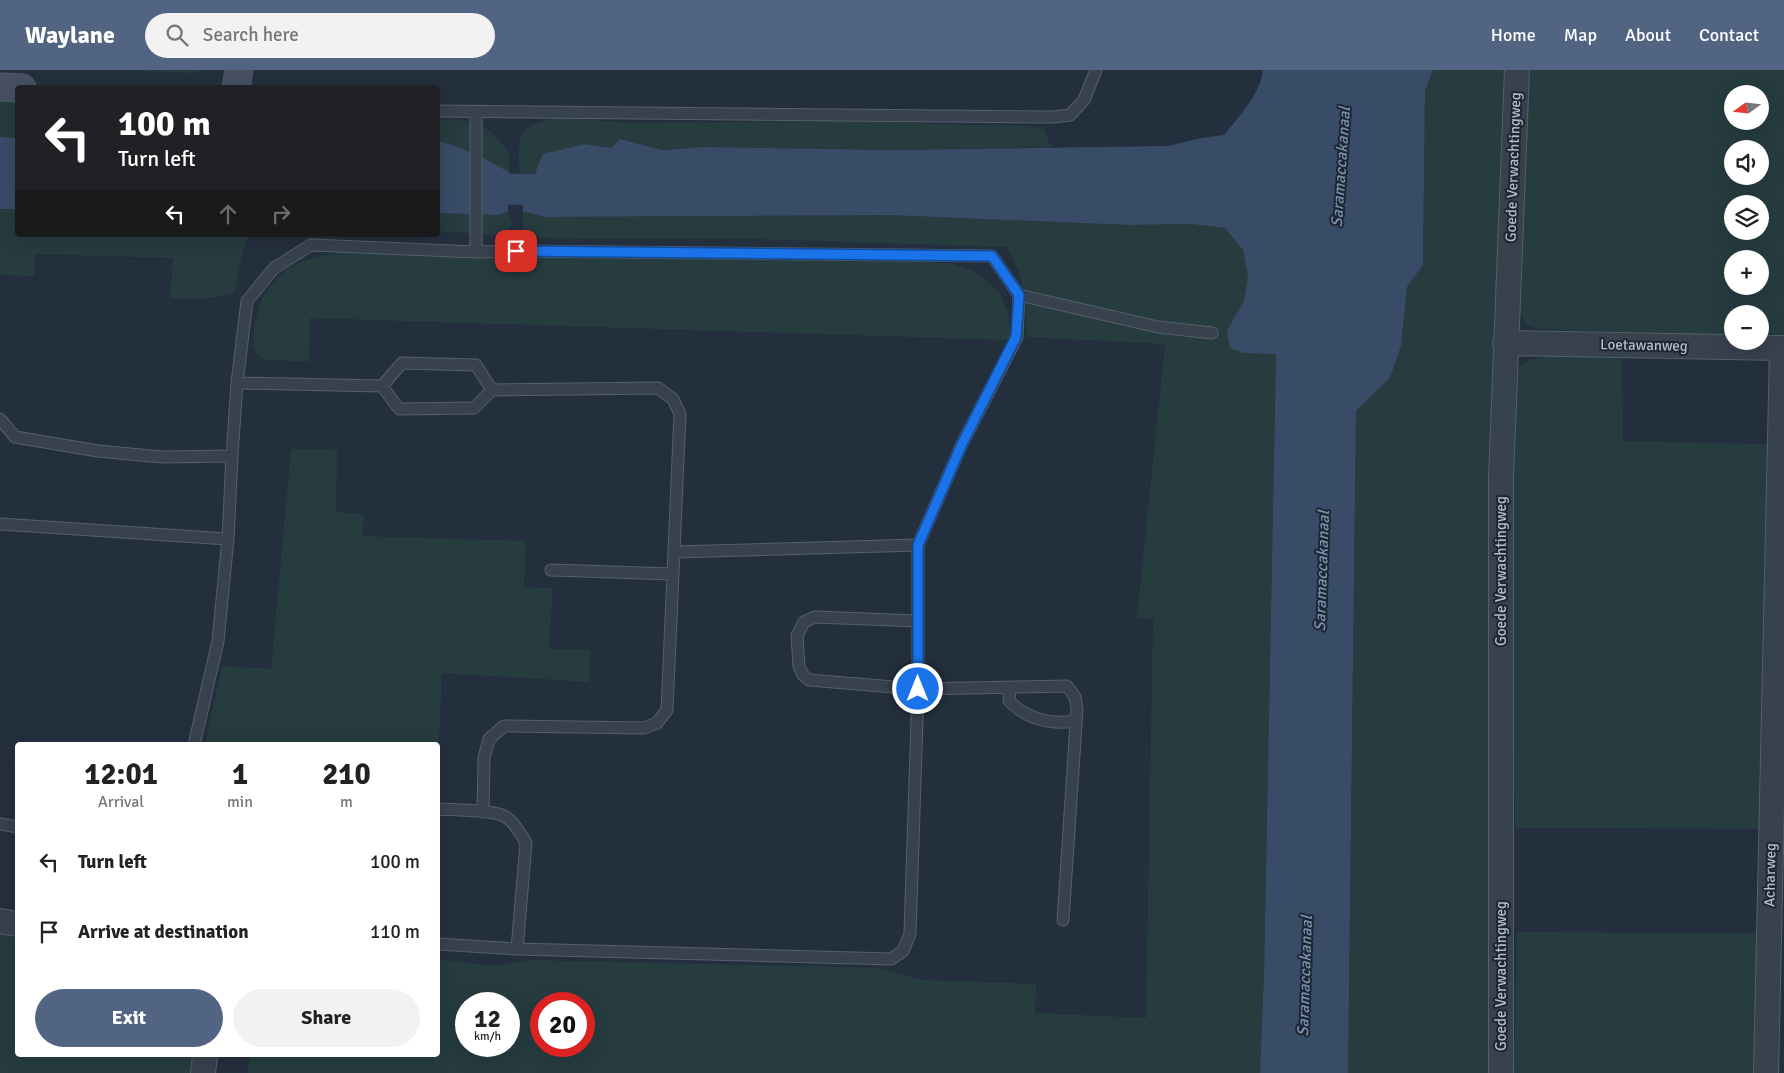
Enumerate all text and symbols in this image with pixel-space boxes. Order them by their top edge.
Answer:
search box [145,13,495,58]
text: Waylane [25,20,115,50]
icon: search [163,21,191,49]
text: Search here [203,23,299,47]
text: Home [1491,24,1536,46]
text: Map [1564,24,1597,46]
text: About [1625,24,1671,46]
text: Contact [1699,24,1759,46]
north arrow [1724,85,1769,130]
map controls [1724,85,1769,350]
street label: Goede Verwachtingweg [1501,92,1525,242]
text: 100 m [118,102,211,145]
icon: left [35,105,100,170]
water label: Saramaccakanaal [1327,105,1355,228]
button: sound [1724,140,1769,185]
text: Turn left [118,145,196,172]
button: layers [1724,195,1769,240]
icon: left [161,200,189,228]
icon: ahead [214,200,242,228]
icon: right [267,200,295,228]
pin [495,230,537,272]
icon: arrive [502,237,530,265]
button: + [1724,250,1769,295]
button: − [1724,305,1769,350]
street label: Loetawanweg [1600,335,1688,355]
street label: Goede Verwachtingweg [1492,496,1510,646]
water label: Saramaccakanaal [1310,509,1334,632]
position arrow [891,662,943,714]
text: 12:01 [84,756,158,793]
text: 1 [232,756,248,793]
text: 210 [322,756,371,793]
text: Arrival [98,792,144,812]
text: min [227,792,253,812]
text: m [340,792,353,812]
street label: Acharweg [1760,843,1780,907]
icon: left [35,848,63,876]
text: Turn left [78,850,147,874]
text: 100 m [370,850,420,874]
street label: Goede Verwachtingweg [1492,901,1510,1051]
water label: Saramaccakanaal [1293,914,1317,1037]
icon: arrive [35,918,63,946]
text: Arrive at destination [78,920,249,944]
text: 110 m [370,920,420,944]
button: Exit [35,989,223,1047]
button: Share [233,989,420,1047]
speed limit sign: 20 [530,992,595,1057]
text: 12 [474,1003,501,1034]
text: km/h [474,1029,501,1044]

